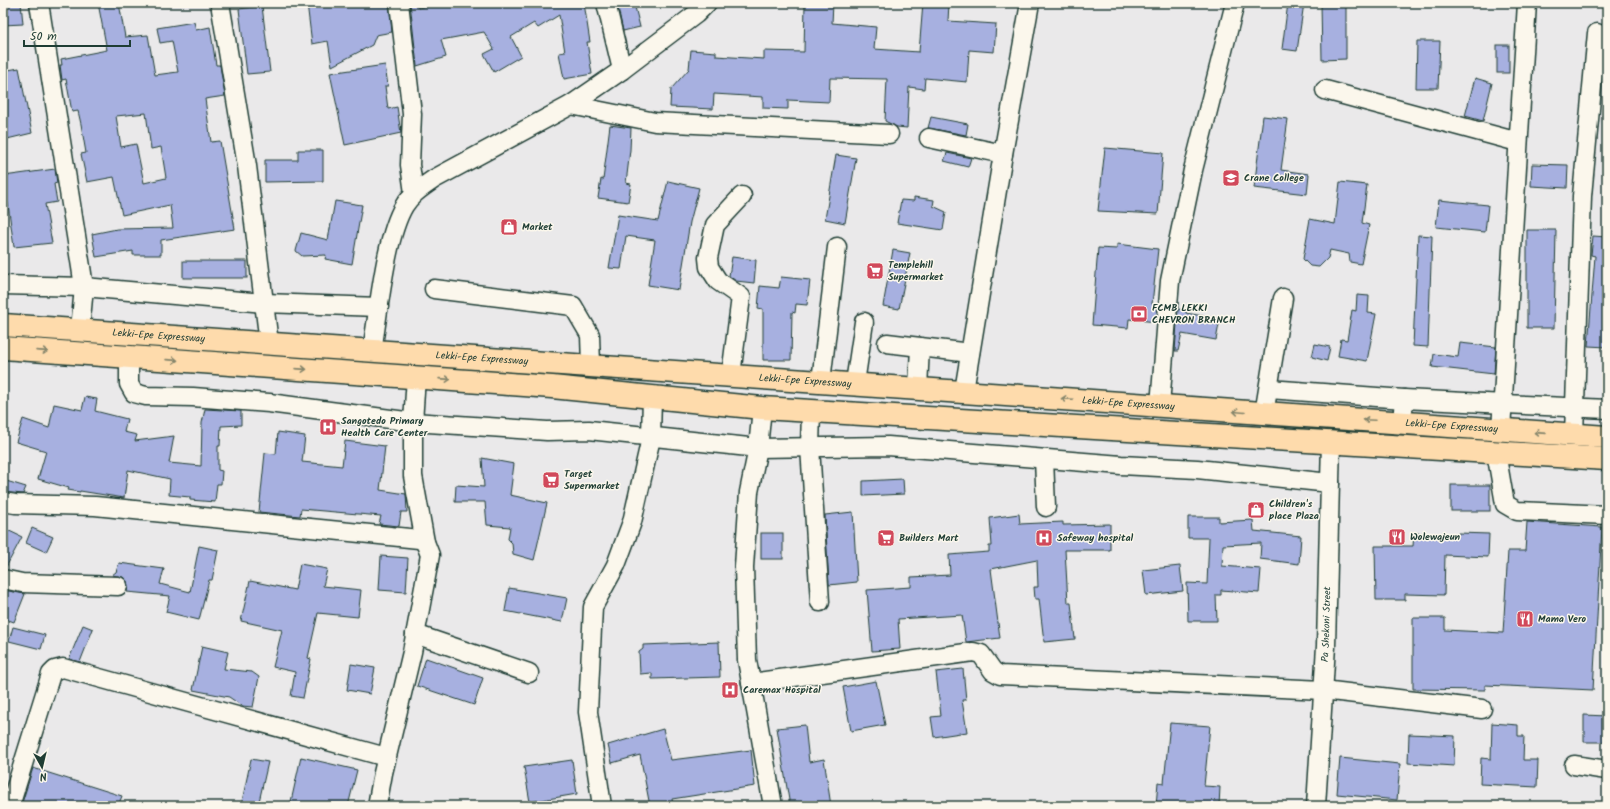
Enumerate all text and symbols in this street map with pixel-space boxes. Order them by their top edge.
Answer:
scale bar [24,22,130,48]
text: 50 m [30,27,57,46]
school or university icon: Crane College [1221,168,1241,188]
place label: Crane College [1244,170,1304,186]
shop icon: Market [499,217,519,237]
place label: Market [522,219,553,235]
place label: Templehill Supermarket [888,257,944,285]
supermarket icon: Templehill Supermarket [865,261,885,281]
place label: FCMB LEKKI CHEVRON BRANCH [1152,300,1236,328]
bank icon: FCMB LEKKI CHEVRON BRANCH [1129,304,1149,324]
street label: Lekki-Epe Expressway [112,325,206,347]
street label: Lekki-Epe Expressway [435,347,529,370]
one-way arrow [35,348,48,355]
one-way arrow [165,357,178,364]
one-way arrow [294,366,307,373]
street label: Lekki-Epe Expressway [758,370,852,392]
one-way arrow [438,376,451,383]
street label: Lekki-Epe Expressway [1081,392,1175,415]
one-way arrow [1061,395,1074,402]
one-way arrow [1233,408,1246,415]
place label: Sangotedo Primary Health Care Center [341,413,428,441]
street label: Lekki-Epe Expressway [1405,415,1499,437]
hospital icon: Sangotedo Primary Health Care Center [318,417,338,437]
one-way arrow [1363,417,1376,424]
one-way arrow [1534,429,1547,436]
place label: Target Supermarket [564,466,620,494]
supermarket icon: Target Supermarket [541,470,561,490]
place label: Children's place Plaza [1268,496,1319,524]
shop icon: Children's place Plaza [1246,500,1266,520]
restaurant icon: Wolewajeun [1387,527,1407,547]
supermarket icon: Builders Mart [876,528,896,548]
hospital icon: Safeway hospital [1034,528,1054,548]
place label: Wolewajeun [1410,529,1460,545]
place label: Builders Mart [899,530,959,546]
place label: Safeway hospital [1057,530,1134,546]
street label: Pa Shekoni Street [1317,586,1335,663]
restaurant icon: Mama Vero [1515,609,1535,629]
place label: Mama Vero [1538,611,1587,627]
hospital icon: Caremax Hospital [720,680,740,700]
place label: Caremax Hospital [743,682,821,698]
north arrow [22,747,62,787]
text: N [39,767,48,785]

